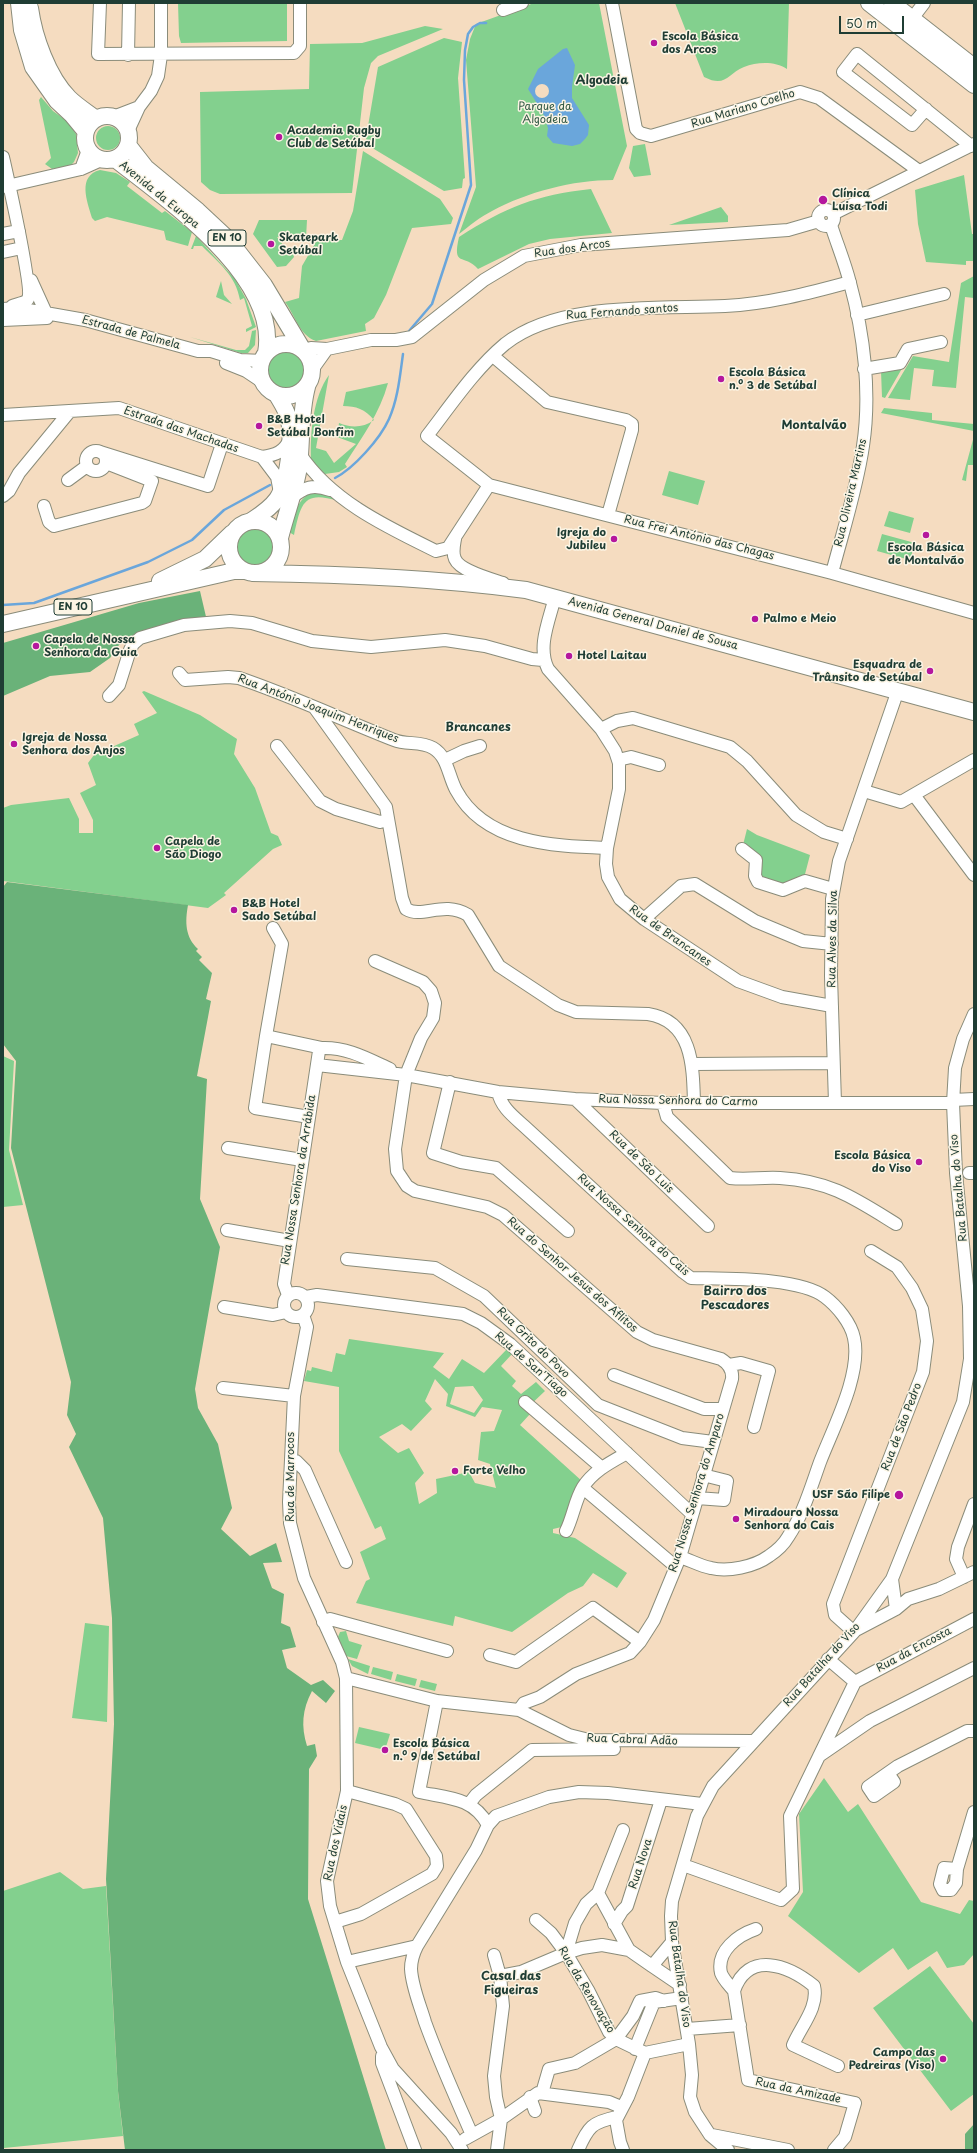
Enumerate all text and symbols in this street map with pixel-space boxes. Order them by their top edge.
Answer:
scale bar [841,8,906,34]
text: 50 m [846,14,877,32]
place label: Escola Básica dos Arcos [662,30,739,56]
marker: Escola Básica dos Arcos [649,38,659,48]
district label: Algodeia [576,74,628,88]
street label: Rua Mariano Coelho [689,87,797,131]
park label: Parque da Algodeia [518,100,572,126]
place label: Academia Rugby Club de Setúbal [287,124,381,150]
marker: Academia Rugby Club de Setúbal [274,132,284,142]
street label: Avenida da Europa [116,159,202,231]
place label: Clínica Luisa Todi [832,187,887,213]
marker: Clínica Luisa Todi [817,194,829,206]
road number: EN 10 [208,230,246,246]
place label: Skatepark Setúbal [279,231,338,257]
street label: Rua dos Arcos [533,237,611,261]
marker: Skatepark Setúbal [266,239,276,249]
street label: Rua Fernando santos [565,301,679,323]
street label: Estrada de Palmela [80,314,182,352]
place label: Escola Básica n.º 3 de Setúbal [729,366,817,392]
marker: Escola Básica n.º 3 de Setúbal [716,374,726,384]
street label: Estrada das Machadas [122,404,240,456]
place label: B&B Hotel Setúbal Bonfim [267,413,354,439]
district label: Montalvão [782,419,846,433]
marker: B&B Hotel Setúbal Bonfim [254,421,264,431]
street label: Rua Oliveira Martins [832,438,870,548]
street label: Rua Frei António das Chagas [622,513,776,563]
place label: Igreja do Jubileu [557,526,606,552]
marker: Escola Básica de Montalvão [921,530,931,540]
marker: Igreja do Jubileu [609,534,619,544]
place label: Escola Básica de Montalvão [888,541,964,567]
street label: Avenida General Daniel de Sousa [567,595,739,653]
road number: EN 10 [54,599,92,615]
place label: Palmo e Meio [763,612,836,626]
marker: Palmo e Meio [750,614,760,624]
place label: Capela de Nossa Senhora da Guia [44,633,138,659]
marker: Capela de Nossa Senhora da Guia [31,641,41,651]
place label: Hotel Laitau [577,649,647,663]
marker: Hotel Laitau [564,651,574,661]
place label: Esquadra de Trânsito de Setúbal [812,658,922,684]
marker: Esquadra de Trânsito de Setúbal [925,666,935,676]
street label: Rua António Joaquim Henriques [236,672,400,746]
district label: Brancanes [445,721,511,735]
place label: Igreja de Nossa Senhora dos Anjos [22,731,125,757]
marker: Igreja de Nossa Senhora dos Anjos [9,739,19,749]
place label: Capela de São Diogo [165,835,221,861]
marker: Capela de São Diogo [152,843,162,853]
street label: Rua Alves da Silva [826,890,840,988]
place label: B&B Hotel Sado Setúbal [242,897,316,923]
street label: Rua de Brancanes [626,903,714,969]
marker: B&B Hotel Sado Setúbal [229,905,239,915]
street label: Rua Nossa Senhora do Carmo [598,1093,758,1109]
street label: Rua Nossa Senhora da Arrábida [279,1094,319,1266]
street label: Rua de São Luis [606,1128,676,1196]
street label: Rua Batalha do Viso [948,1134,970,1242]
place label: Escola Básica do Viso [834,1149,911,1175]
marker: Escola Básica do Viso [914,1157,924,1167]
street label: Rua Nossa Senhora do Cais [574,1171,692,1279]
street label: Rua do Senhor Jesus dos Aflitos [504,1215,640,1335]
district label: Bairro dos Pescadores [701,1285,769,1313]
street label: Rua Grito do Povo [494,1305,572,1381]
street label: Rua de San'Tiago [492,1330,570,1400]
street label: Rua de São Pedro [879,1381,925,1473]
street label: Rua Nossa Senhora do Amparo [666,1412,728,1574]
street label: Rua de Marrocos [284,1432,298,1522]
place label: Forte Velho [463,1464,525,1478]
marker: Forte Velho [450,1466,460,1476]
place label: USF São Filipe [812,1488,890,1502]
marker: USF São Filipe [893,1489,905,1501]
place label: Miradouro Nossa Senhora do Cais [744,1506,839,1532]
marker: Miradouro Nossa Senhora do Cais [731,1514,741,1524]
street label: Rua Batalha do Viso [781,1620,863,1710]
street label: Rua da Encosta [874,1625,954,1675]
street label: Rua Cabral Adão [586,1732,678,1748]
place label: Escola Básica n.º 9 de Setúbal [393,1737,480,1763]
marker: Escola Básica n.º 9 de Setúbal [380,1745,390,1755]
street label: Rua dos Vidais [322,1804,350,1882]
street label: Rua Nova [627,1837,655,1891]
street label: Rua Batalha do Viso [665,1920,693,2028]
street label: Rua da Renovação [555,1944,617,2036]
district label: Casal das Figueiras [481,1970,541,1998]
place label: Campo das Pedreiras (Viso) [848,2046,935,2072]
marker: Campo das Pedreiras (Viso) [938,2054,948,2064]
street label: Rua da Amizade [754,2075,842,2107]

